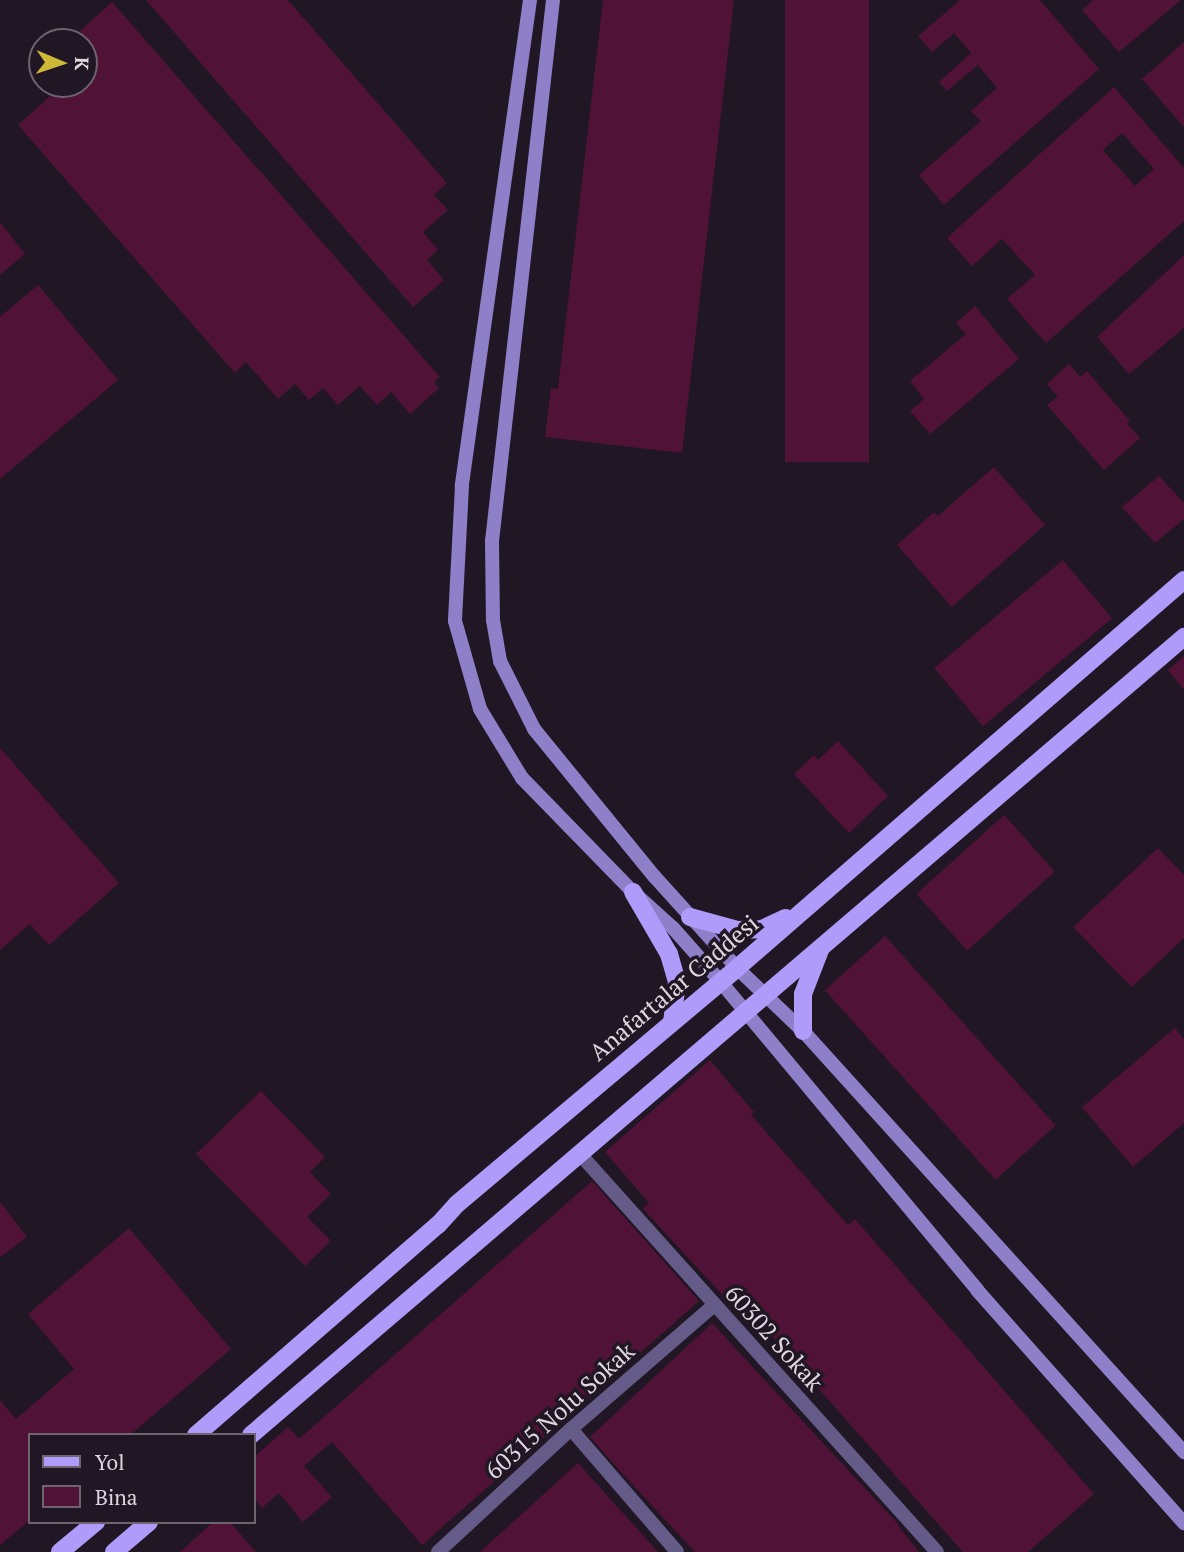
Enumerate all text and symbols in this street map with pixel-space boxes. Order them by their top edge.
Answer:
north arrow [28,28,98,98]
text: K [70,56,95,71]
street label: Anafartalar Caddesi [584,909,764,1067]
street label: 60302 Sokak [719,1279,829,1397]
street label: 60315 Nolu Sokak [480,1337,640,1485]
legend [28,1433,256,1524]
text: Yol [95,1448,125,1476]
text: Bina [95,1483,137,1511]

